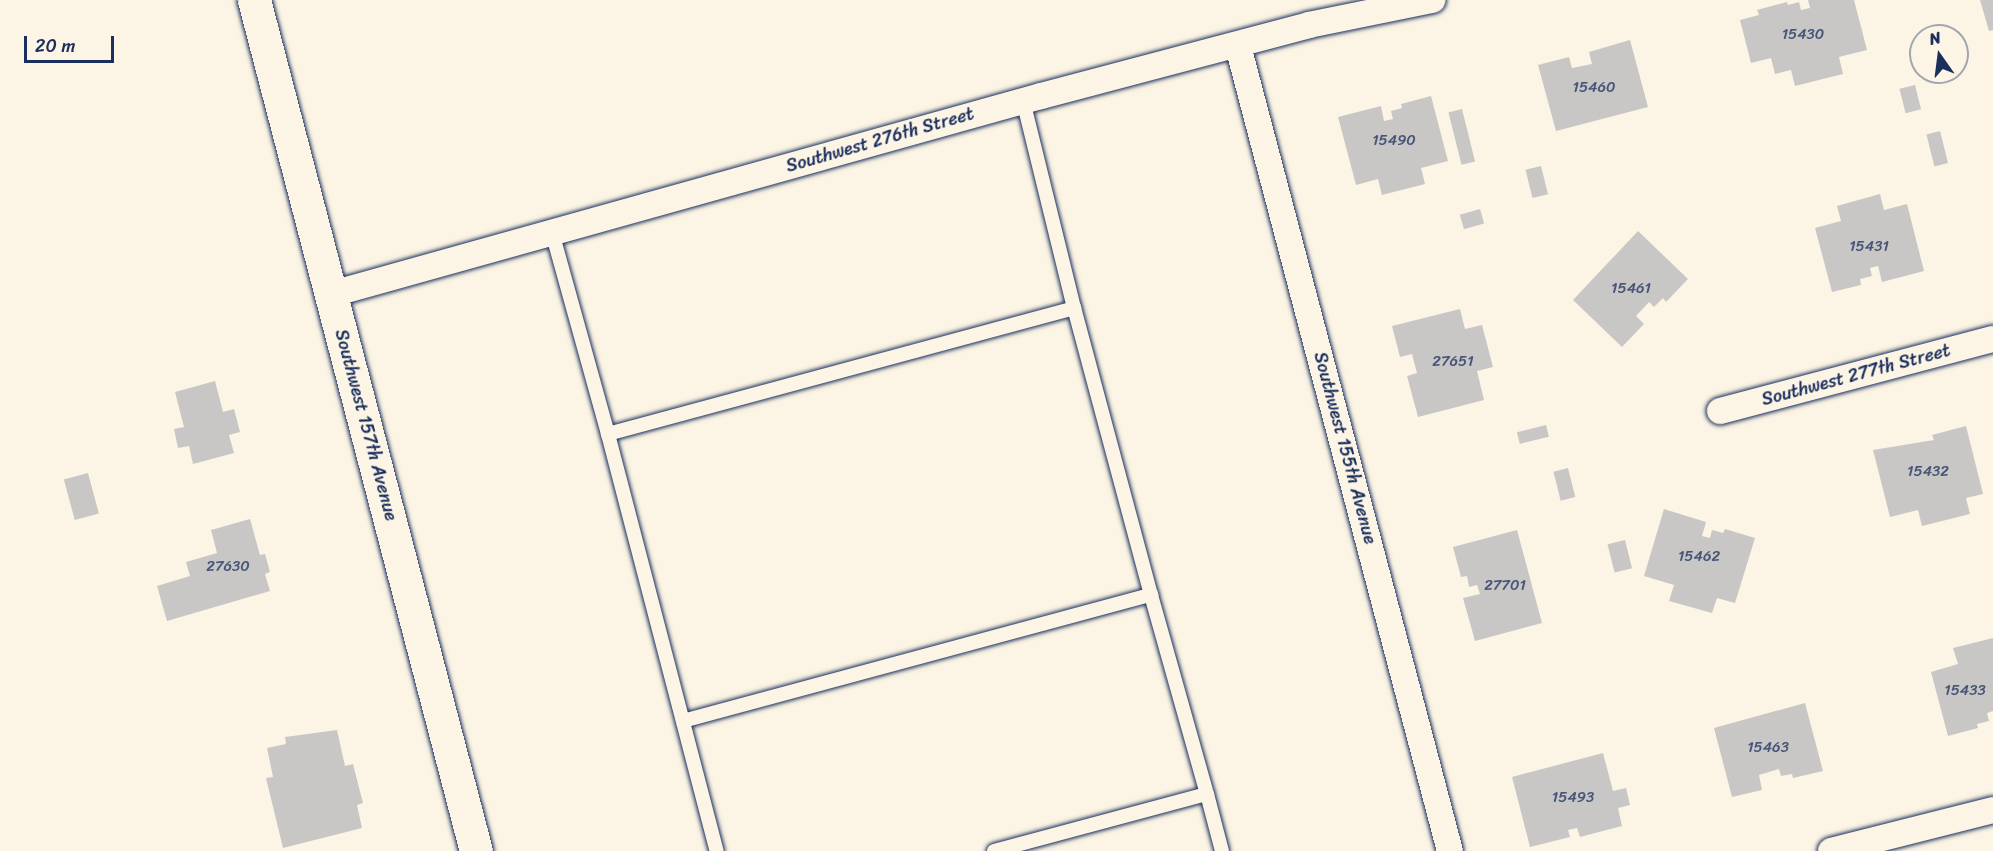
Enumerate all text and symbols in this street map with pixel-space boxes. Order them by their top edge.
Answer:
text: N [1926,23,1944,53]
scale bar [27,24,117,62]
north arrow [1909,24,1969,84]
house number: 15430 [1782,26,1824,44]
text: 20 m [35,30,75,62]
house number: 15460 [1573,79,1615,97]
street label: Southwest 276th Street [784,103,976,177]
house number: 15490 [1372,132,1416,150]
house number: 15431 [1849,238,1889,256]
house number: 15461 [1611,280,1651,298]
street label: Southwest 157th Avenue [330,327,402,523]
street label: Southwest 277th Street [1759,339,1953,411]
street label: Southwest 155th Avenue [1309,349,1381,547]
house number: 27651 [1432,353,1474,371]
house number: 15432 [1907,463,1949,481]
house number: 15462 [1678,548,1720,566]
house number: 27630 [206,558,250,576]
house number: 27701 [1484,577,1526,595]
house number: 15433 [1944,682,1986,700]
house number: 15463 [1747,739,1789,757]
house number: 15493 [1552,789,1594,807]

